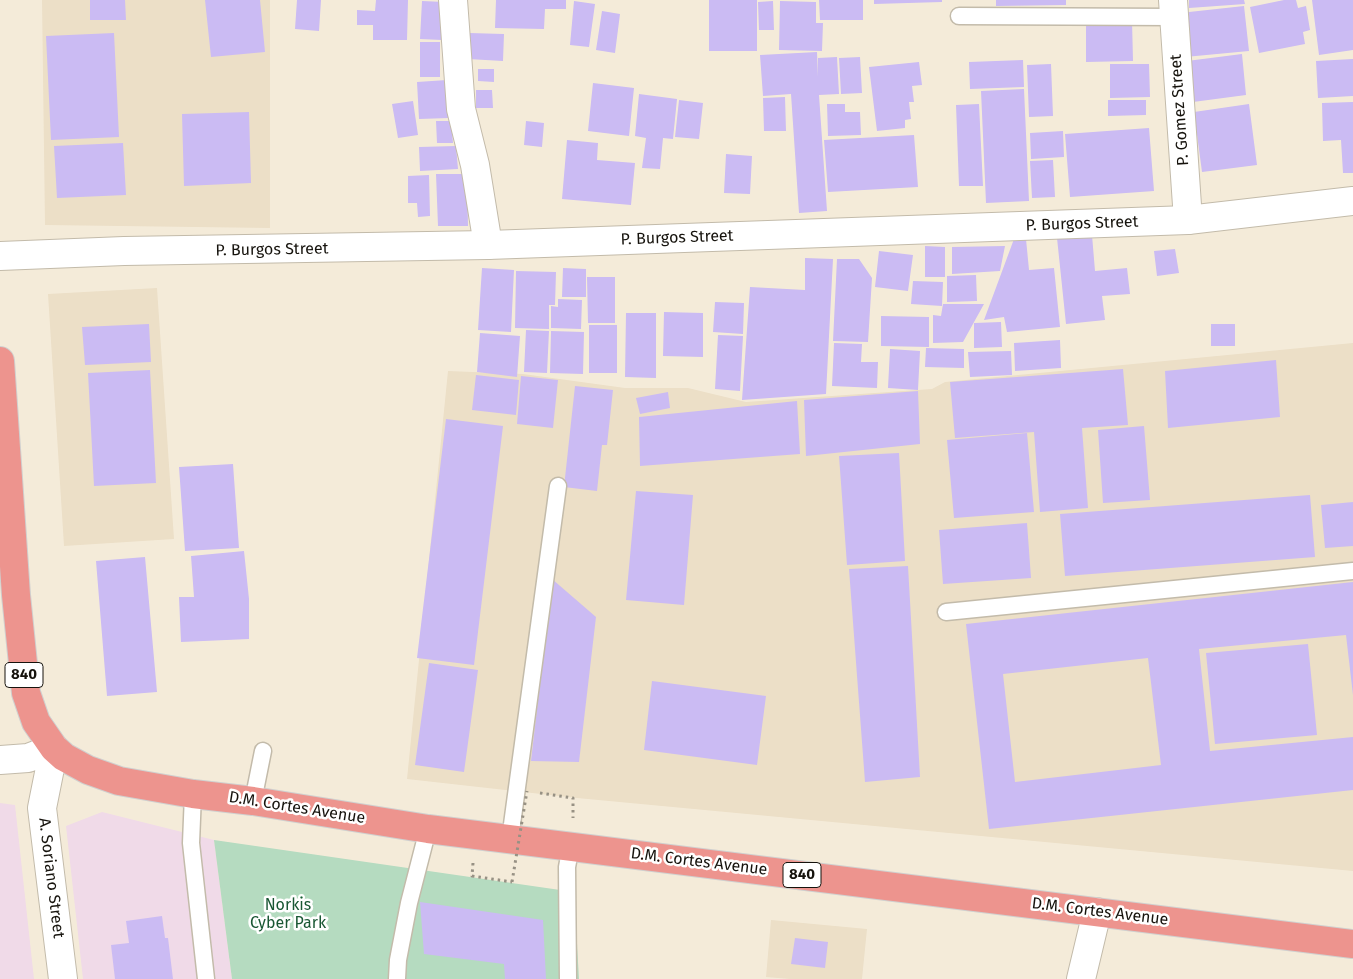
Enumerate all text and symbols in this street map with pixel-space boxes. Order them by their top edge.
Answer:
street label: P. Gomez Street [1167,54,1193,166]
street label: P. Burgos Street [1025,212,1139,236]
street label: P. Burgos Street [620,226,734,250]
street label: P. Burgos Street [215,239,329,261]
road number: 840 [5,662,43,688]
street label: D.M. Cortes Avenue [228,788,366,828]
street label: A. Soriano Street [34,817,68,939]
street label: D.M. Cortes Avenue [630,844,768,880]
road number: 840 [783,862,821,888]
street label: D.M. Cortes Avenue [1031,894,1169,930]
park label: Norkis Cyber Park [250,896,326,934]

